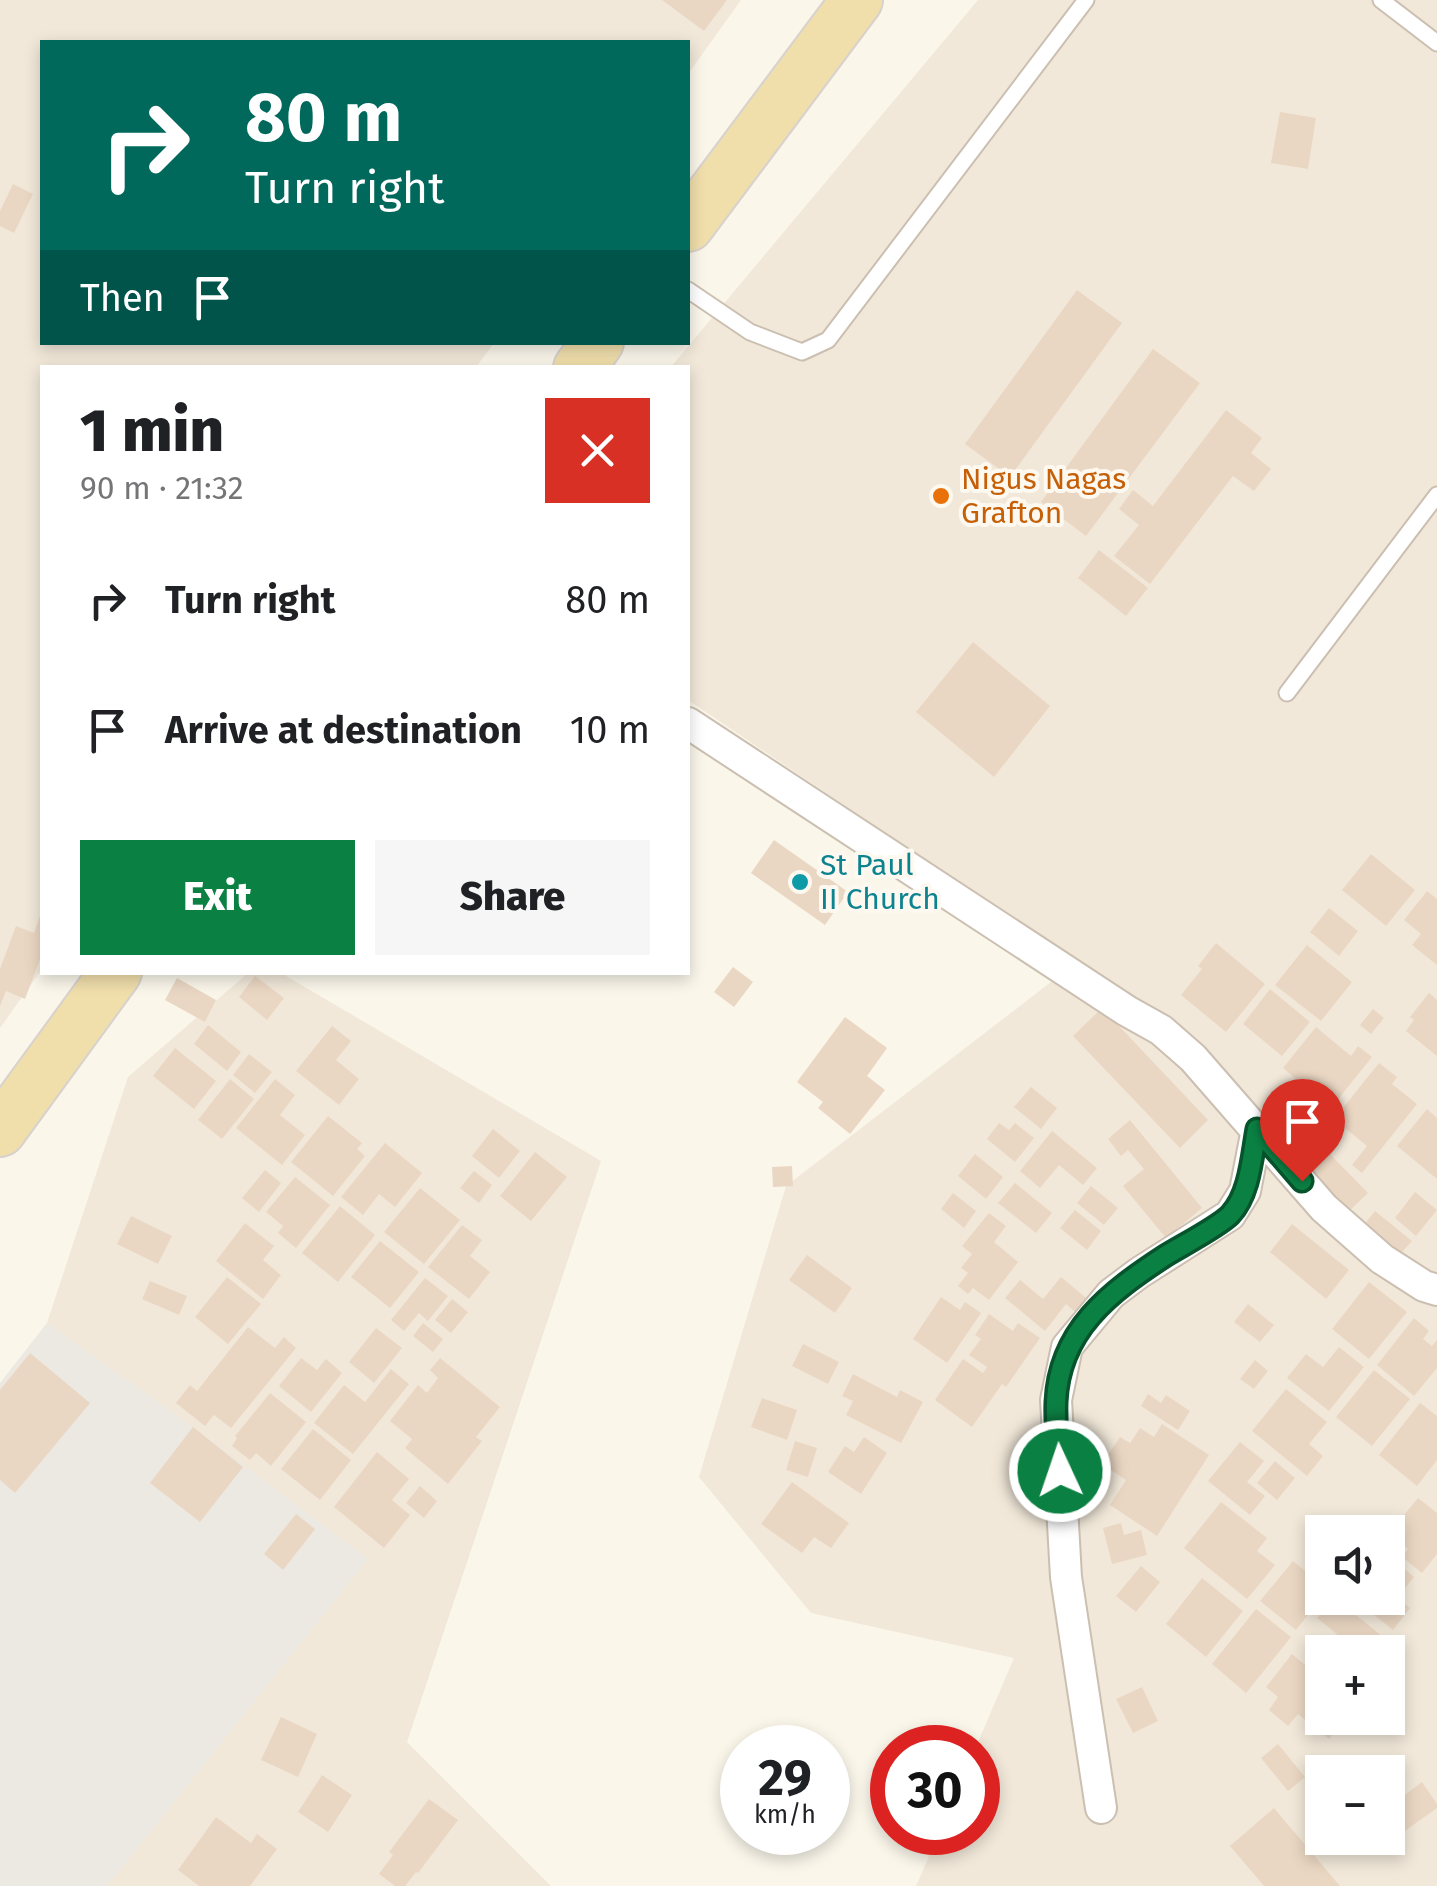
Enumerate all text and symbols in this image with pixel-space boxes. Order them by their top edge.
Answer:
text: 80 m [245,76,402,160]
icon: right [80,80,210,210]
text: Turn right [245,161,444,215]
icon: arrive [185,270,240,325]
text: Then [80,275,165,321]
text: 1 min [80,395,224,467]
button: close [545,398,650,503]
place label: Nigus Nagas Grafton [961,461,1126,531]
text: 90 m · 21:32 [80,469,244,507]
marker: Nigus Nagas Grafton [930,485,952,507]
icon: right [80,573,135,628]
text: Turn right [165,577,335,623]
text: 80 m [565,577,650,623]
icon: arrive [80,703,135,758]
text: Arrive at destination [165,707,522,753]
text: 10 m [570,707,650,753]
button: Exit [80,840,355,955]
button: Share [375,840,650,955]
place label: St Paul II Church [820,847,940,917]
marker: St Paul II Church [789,871,811,893]
pin [1260,1079,1345,1182]
icon: arrive [1275,1094,1330,1149]
position arrow [1008,1419,1112,1523]
map controls [1305,1515,1405,1855]
button: sound [1305,1515,1405,1615]
button: + [1305,1635,1405,1735]
speed limit sign: 30 [870,1725,1000,1855]
text: 29 [758,1748,812,1808]
button: − [1305,1755,1405,1855]
text: km/h [754,1800,816,1830]

